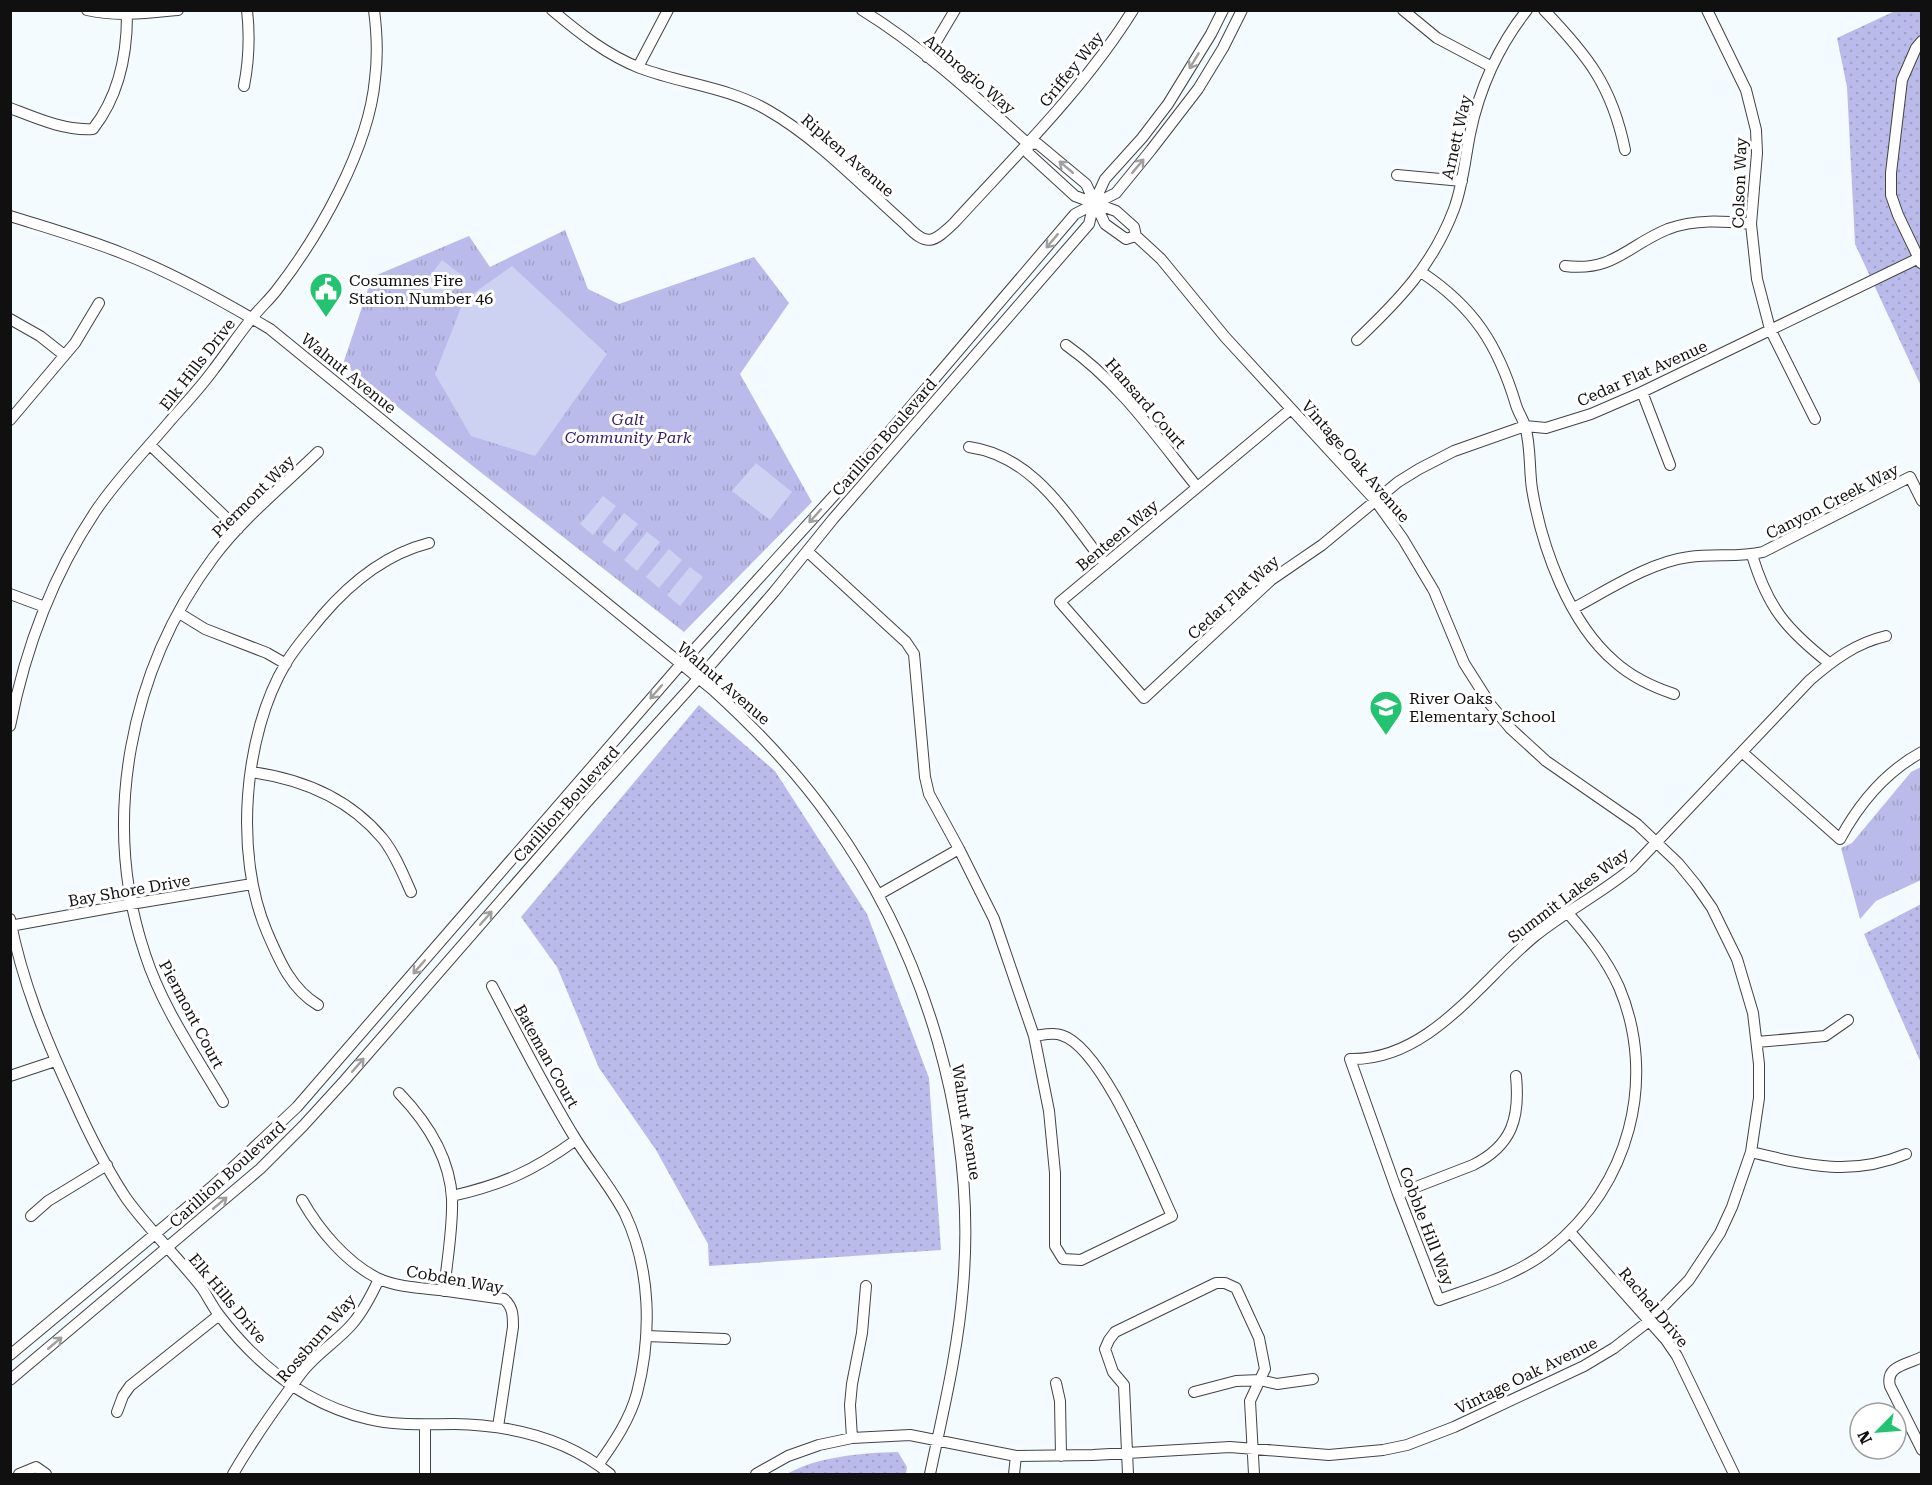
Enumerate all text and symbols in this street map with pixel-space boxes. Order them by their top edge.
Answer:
street label: Griffey Way [1035,27,1108,111]
street label: Ambrogio Way [920,31,1020,118]
one-way arrow [1187,52,1199,69]
street label: Arnett Way [1438,92,1476,181]
street label: Ripken Avenue [797,110,898,201]
street label: Colson Way [1728,137,1751,229]
one-way arrow [1132,158,1145,174]
one-way arrow [1059,160,1074,174]
one-way arrow [1045,233,1058,249]
public building icon: Cosumnes Fire Station Number 46 [308,271,344,318]
place label: Cosumnes Fire Station Number 46 [349,271,493,308]
street label: Elk Hills Drive [156,315,239,414]
street label: Walnut Avenue [297,329,400,418]
street label: Cedar Flat Avenue [1574,336,1710,411]
street label: Hansard Court [1101,354,1190,452]
street label: Carillion Boulevard [828,375,941,500]
street label: Vintage Oak Avenue [1297,396,1414,526]
park label: Galt Community Park [565,410,692,447]
street label: Piermont Way [208,451,299,542]
street label: Canyon Creek Way [1763,459,1902,543]
street label: Benteen Way [1073,495,1163,575]
one-way arrow [808,509,822,524]
street label: Cedar Flat Way [1184,551,1283,643]
street label: Walnut Avenue [673,638,774,729]
one-way arrow [649,685,663,700]
school or university icon: River Oaks Elementary School [1368,689,1404,736]
place label: River Oaks Elementary School [1409,689,1556,726]
street label: Carillion Boulevard [509,742,623,866]
street label: Summit Lakes Way [1504,843,1633,947]
street label: Bay Shore Drive [67,870,192,911]
one-way arrow [479,910,492,926]
street label: Piermont Court [155,957,228,1072]
one-way arrow [412,959,425,975]
street label: Bateman Court [510,1001,583,1111]
one-way arrow [351,1058,365,1073]
street label: Walnut Avenue [948,1063,985,1181]
street label: Carillion Boulevard [165,1117,289,1231]
street label: Cobble Hill Way [1395,1164,1458,1289]
one-way arrow [212,1196,227,1210]
street label: Elk Hills Drive [185,1250,271,1347]
street label: Cobden Way [405,1262,506,1297]
street label: Rachel Drive [1615,1264,1693,1351]
street label: Rossburn Way [273,1290,360,1386]
street label: Vintage Oak Avenue [1452,1333,1601,1418]
one-way arrow [47,1336,62,1350]
north arrow [1848,1401,1908,1461]
text: N [1854,1428,1876,1447]

